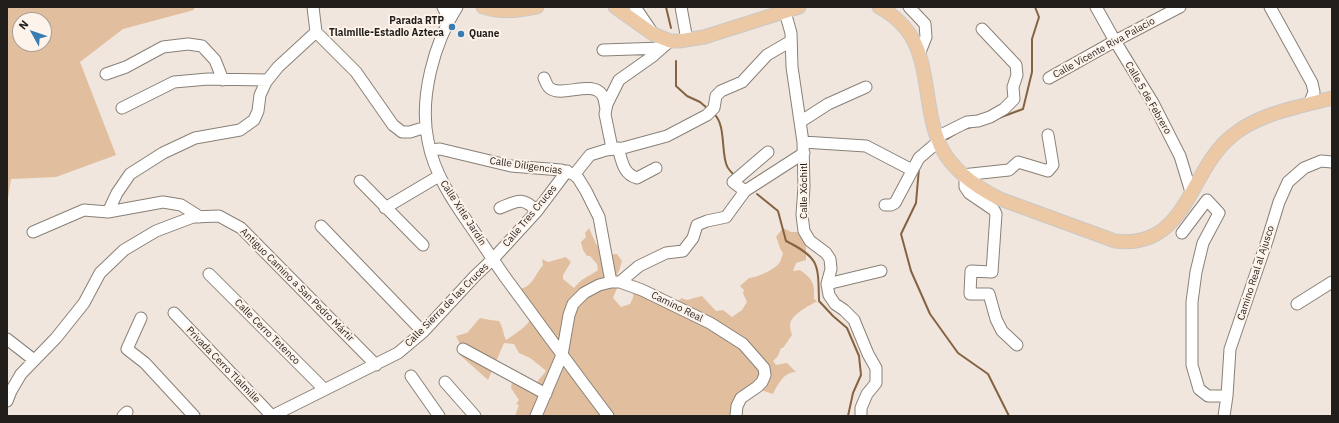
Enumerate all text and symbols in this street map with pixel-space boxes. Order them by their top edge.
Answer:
north arrow [12,12,52,52]
place label: Parada RTP Tlalmille-Estadio Azteca [329,15,444,38]
street label: Calle Vicente Riva Palacio [1051,15,1157,81]
text: N [16,17,31,32]
marker: Parada RTP Tlalmille-Estadio Azteca [447,22,457,32]
place label: Quane [469,28,499,40]
marker: Quane [456,29,466,39]
street label: Calle 5 de Febrero [1122,60,1174,136]
street label: Calle Diligencias [489,155,563,177]
street label: Calle Xóchitl [798,163,810,219]
street label: Calle Xitle Jardín [437,178,489,248]
street label: Calle Tres Cruces [501,183,559,249]
street label: Camino Real al Ajusco [1235,224,1277,322]
street label: Antiguo Camino a San Pedro Mártir [238,226,356,344]
street label: Calle Sierra de las Cruces [403,261,491,349]
street label: Camino Real [649,289,705,325]
street label: Calle Cerro Tetenco [232,297,302,367]
street label: Privada Cerro Tlalmille [183,324,263,406]

